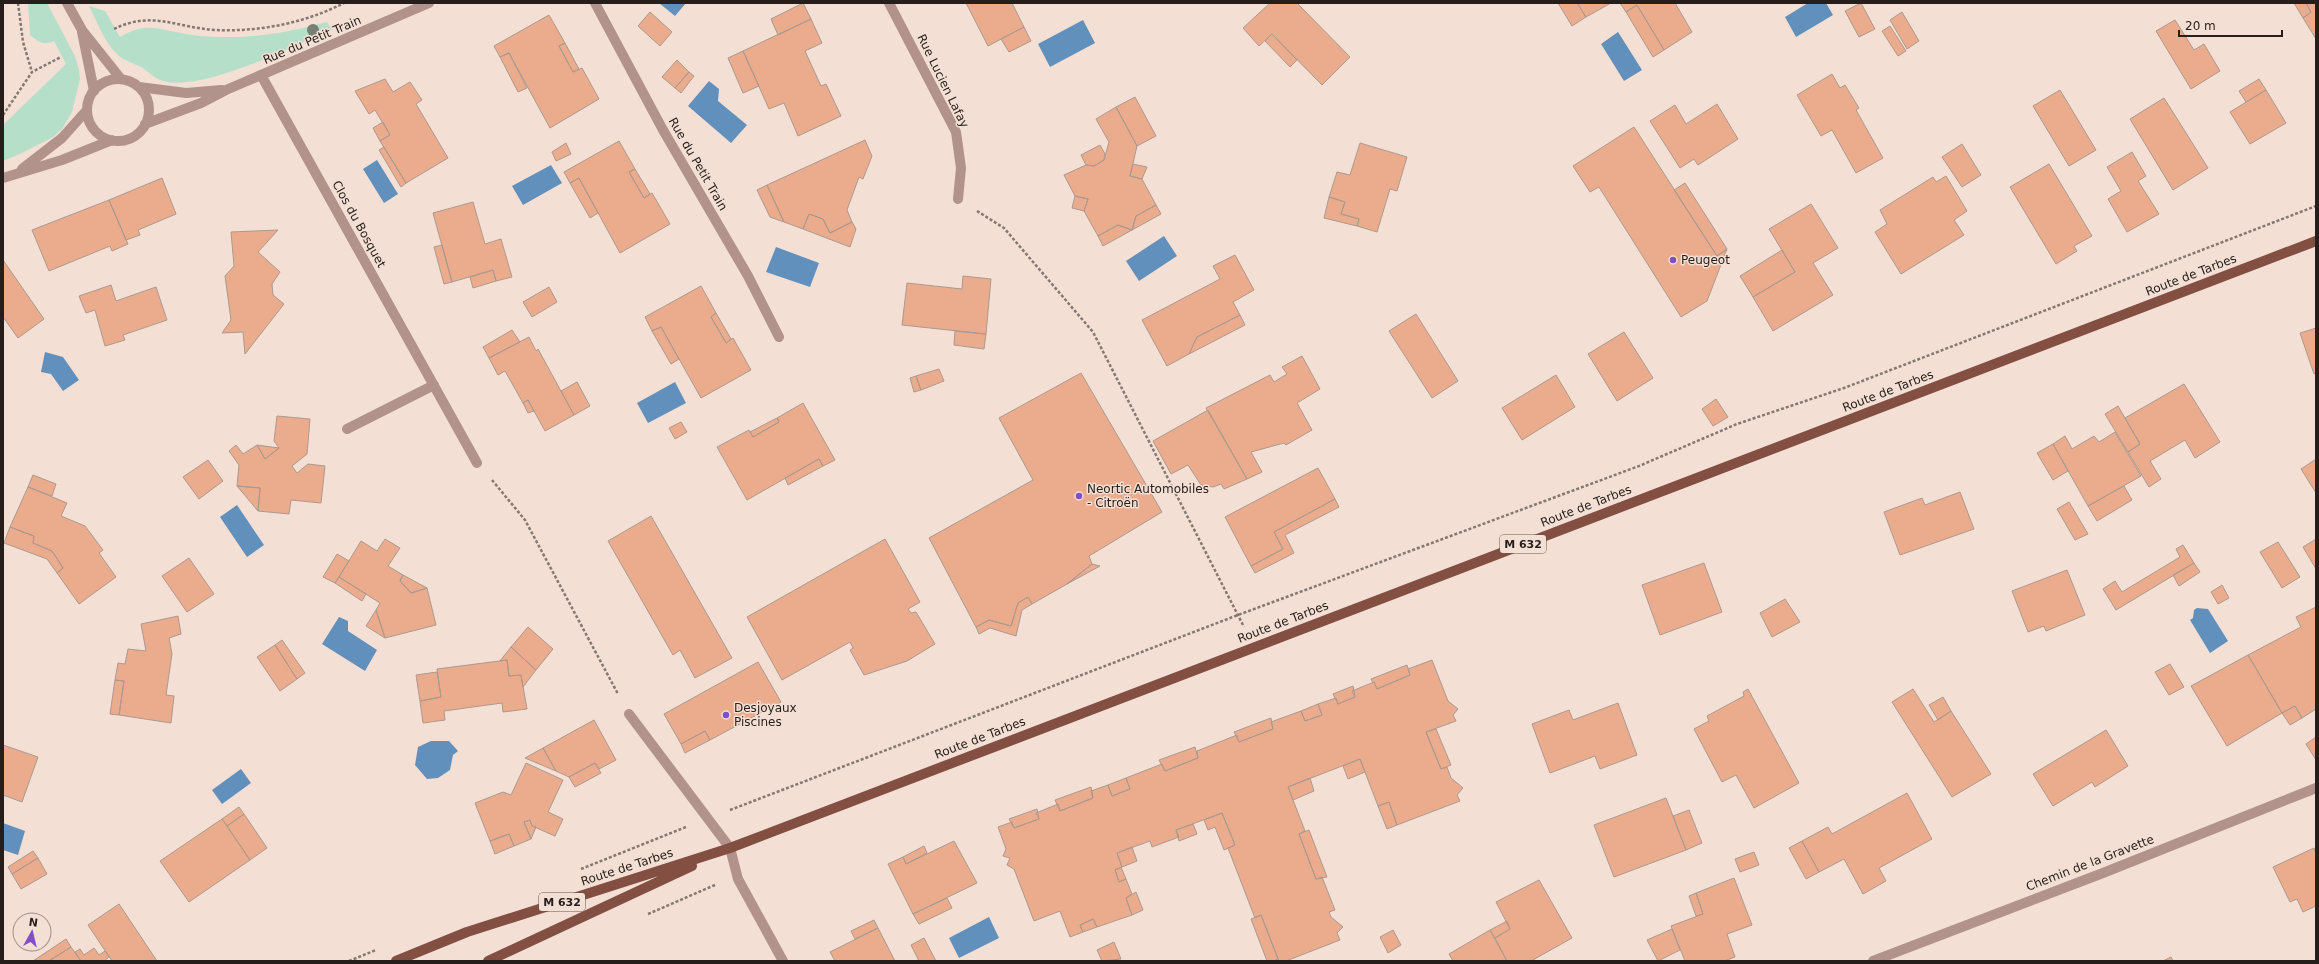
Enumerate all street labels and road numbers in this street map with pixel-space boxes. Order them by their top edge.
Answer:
street label: Rue du Petit Train [261,13,363,67]
street label: Rue Lucien Lafay [914,32,972,130]
street label: Rue du Petit Train [666,115,730,213]
street label: Clos du Bosquet [329,178,389,270]
street label: Route de Tarbes [2144,251,2238,299]
street label: Route de Tarbes [1841,367,1935,415]
street label: Route de Tarbes [1539,482,1633,530]
road number: M 632 [1500,535,1546,553]
street label: Route de Tarbes [1236,598,1330,646]
street label: Route de Tarbes [933,714,1027,762]
street label: Chemin de la Gravette [2024,832,2156,894]
street label: Route de Tarbes [579,845,675,889]
road number: M 632 [539,893,585,911]

